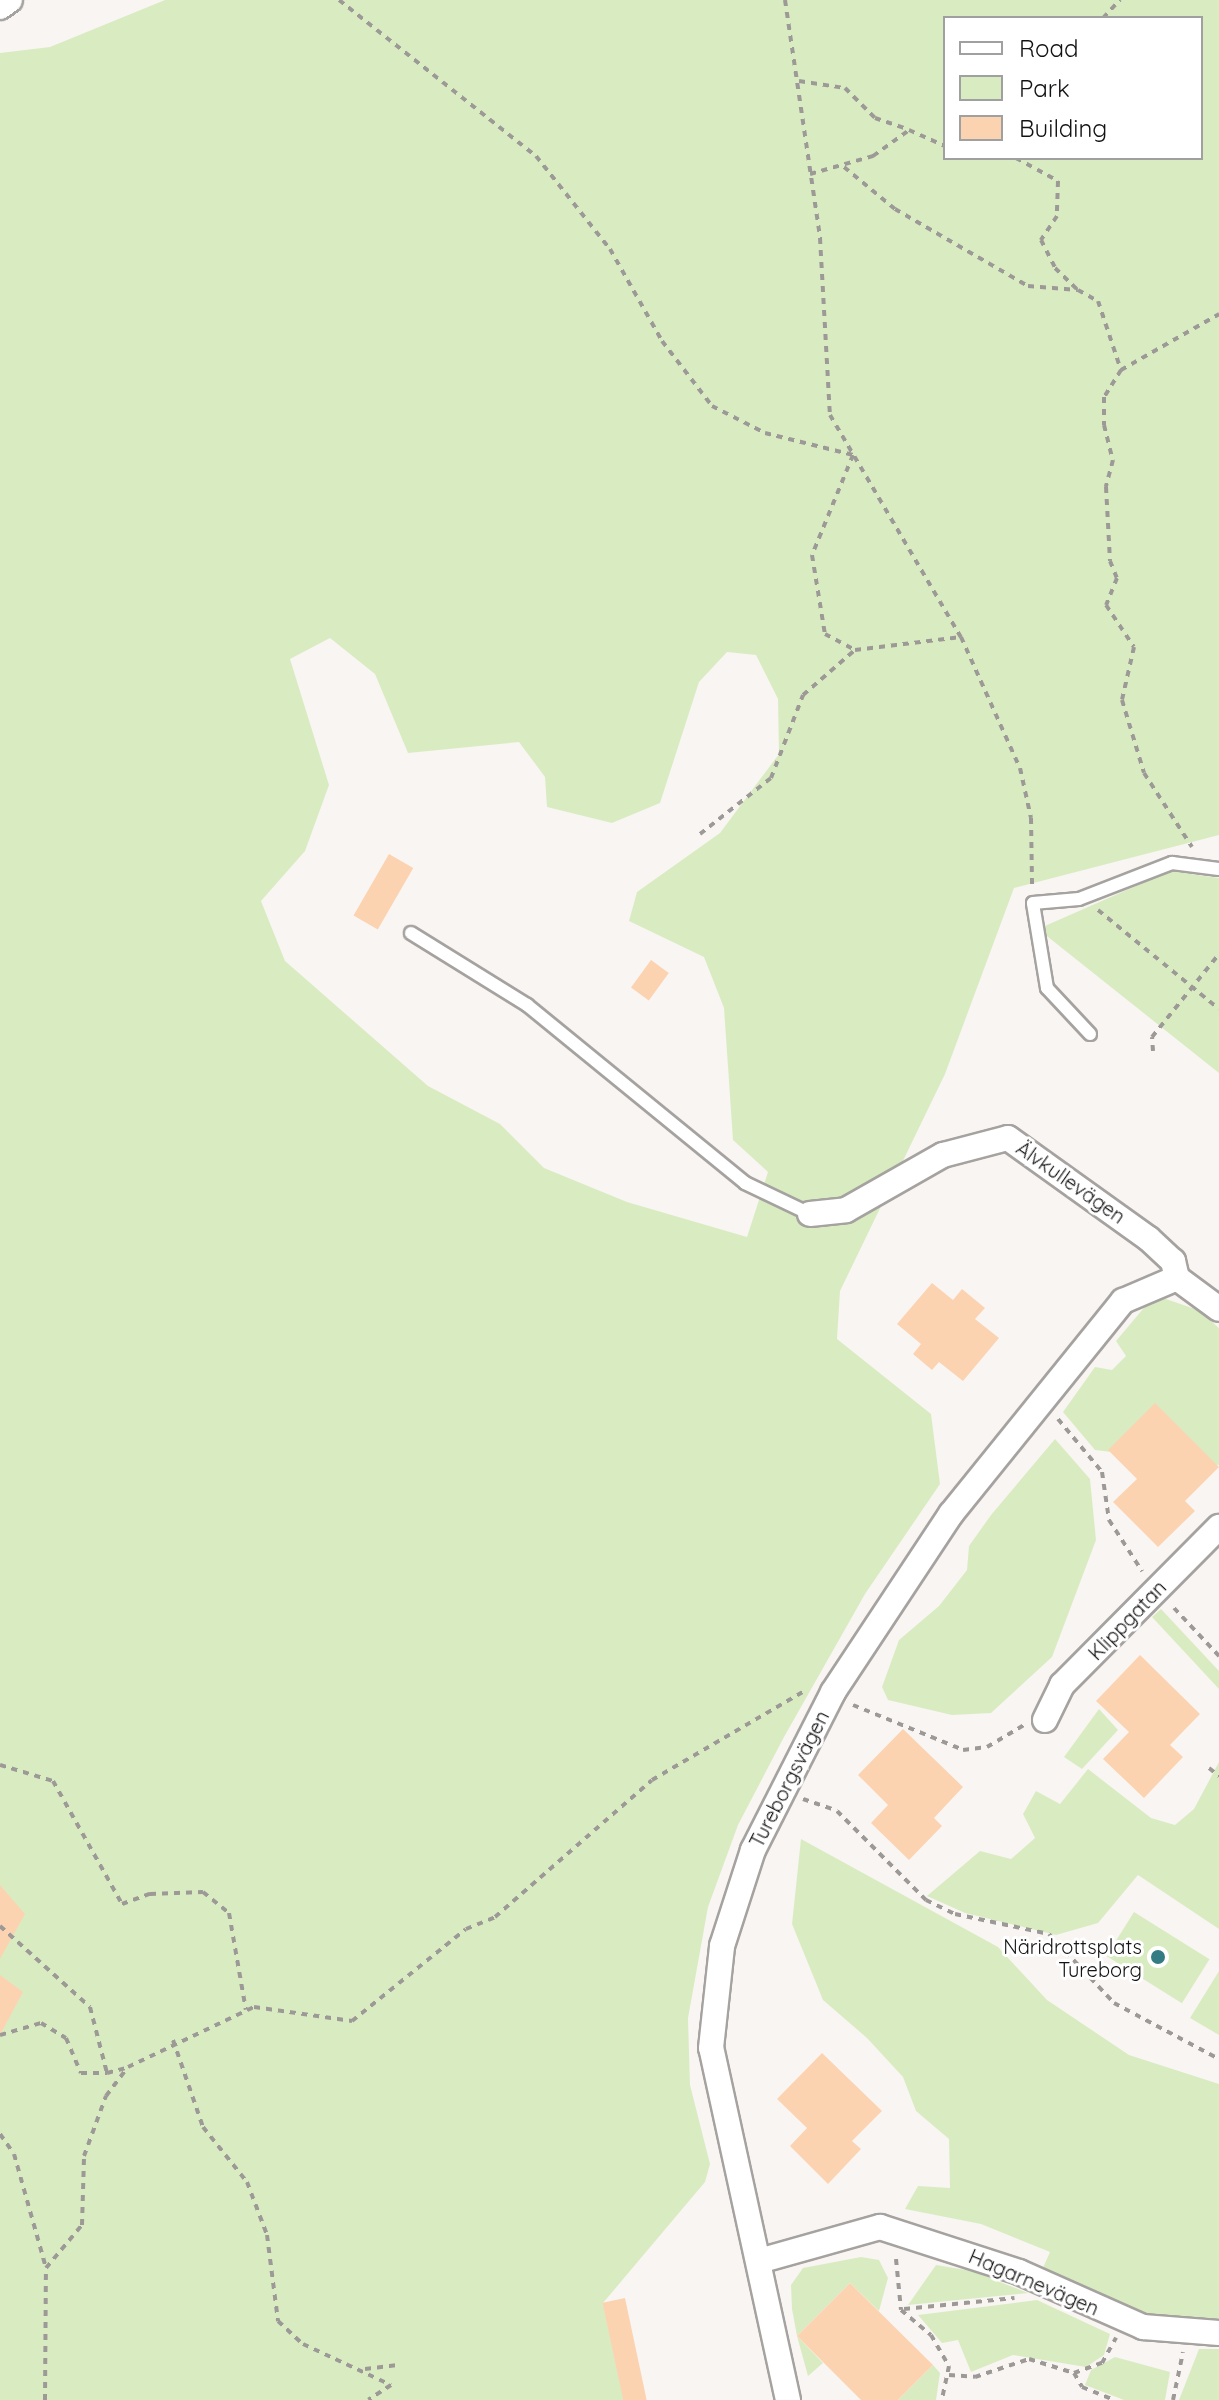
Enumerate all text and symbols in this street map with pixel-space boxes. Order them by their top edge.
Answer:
legend [943,16,1203,160]
text: Road [1019,33,1079,63]
text: Park [1019,73,1070,103]
text: Building [1019,113,1107,143]
street label: Älvkullevägen [1012,1136,1130,1228]
street label: Klippgatan [1083,1575,1171,1665]
street label: Tureborgsvägen [744,1707,834,1851]
place label: Näridrottsplats Tureborg [1003,1934,1142,1981]
marker: Näridrottsplats Tureborg [1149,1948,1167,1966]
street label: Hagarnevägen [965,2244,1103,2320]

